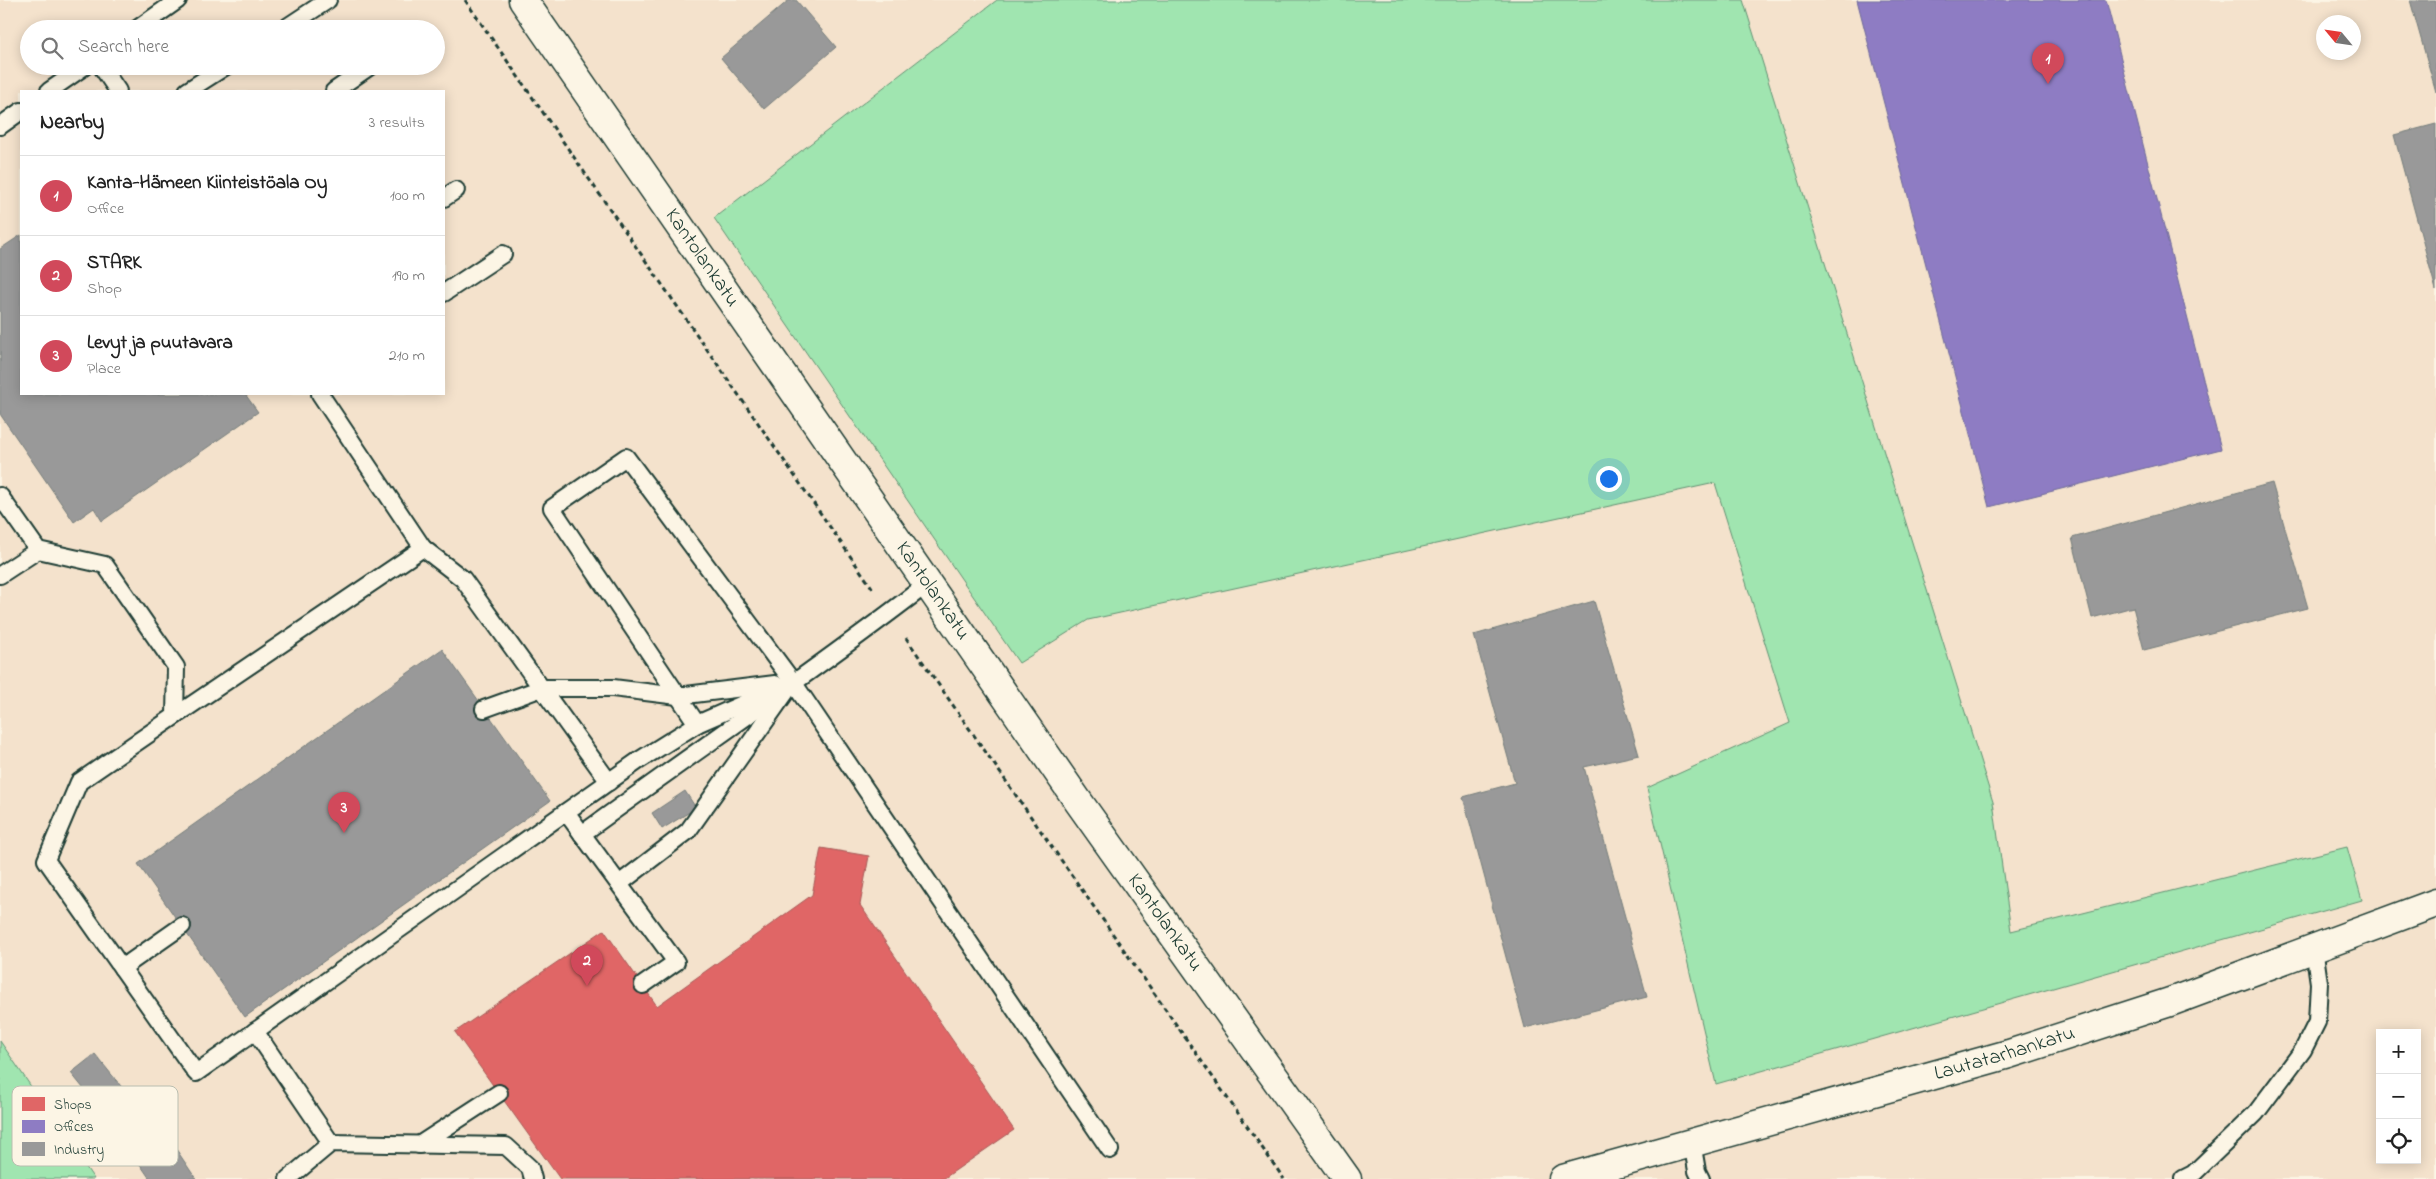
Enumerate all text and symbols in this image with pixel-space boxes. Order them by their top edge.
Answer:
north arrow [2316,15,2361,60]
search box [20,20,445,75]
icon: search [38,34,66,62]
text: Search here [78,34,169,61]
pin: 1 [2032,43,2064,84]
text: Nearby [40,108,104,138]
text: 3 results [369,111,425,135]
text: Kanta-Hämeen Kiinteistöala Oy [87,170,327,197]
text: 1 [53,184,59,208]
text: 100 m [390,184,425,208]
text: Office [87,197,124,221]
street label: Kantolankatu [657,203,747,314]
text: STARK [87,250,142,277]
text: 2 [52,264,60,288]
text: 190 m [392,264,425,288]
text: Shop [87,277,122,301]
text: Levyt ja puutavara [87,330,233,357]
text: 3 [53,344,59,368]
text: 210 m [389,344,425,368]
text: Place [87,357,121,381]
your location [1596,466,1622,492]
street label: Kantolankatu [888,536,977,646]
pin: 3 [328,792,360,833]
street label: Kantolankatu [1119,868,1210,978]
pin: 2 [571,945,603,986]
street label: Lautatarhankatu [1931,1019,2079,1089]
map controls [2376,1029,2421,1164]
button: + [2376,1029,2421,1074]
button: − [2376,1074,2421,1119]
legend [12,1086,178,1166]
text: Shops [54,1095,92,1116]
text: Offices [54,1117,94,1138]
button: locate [2376,1119,2421,1164]
text: Industry [54,1140,104,1162]

